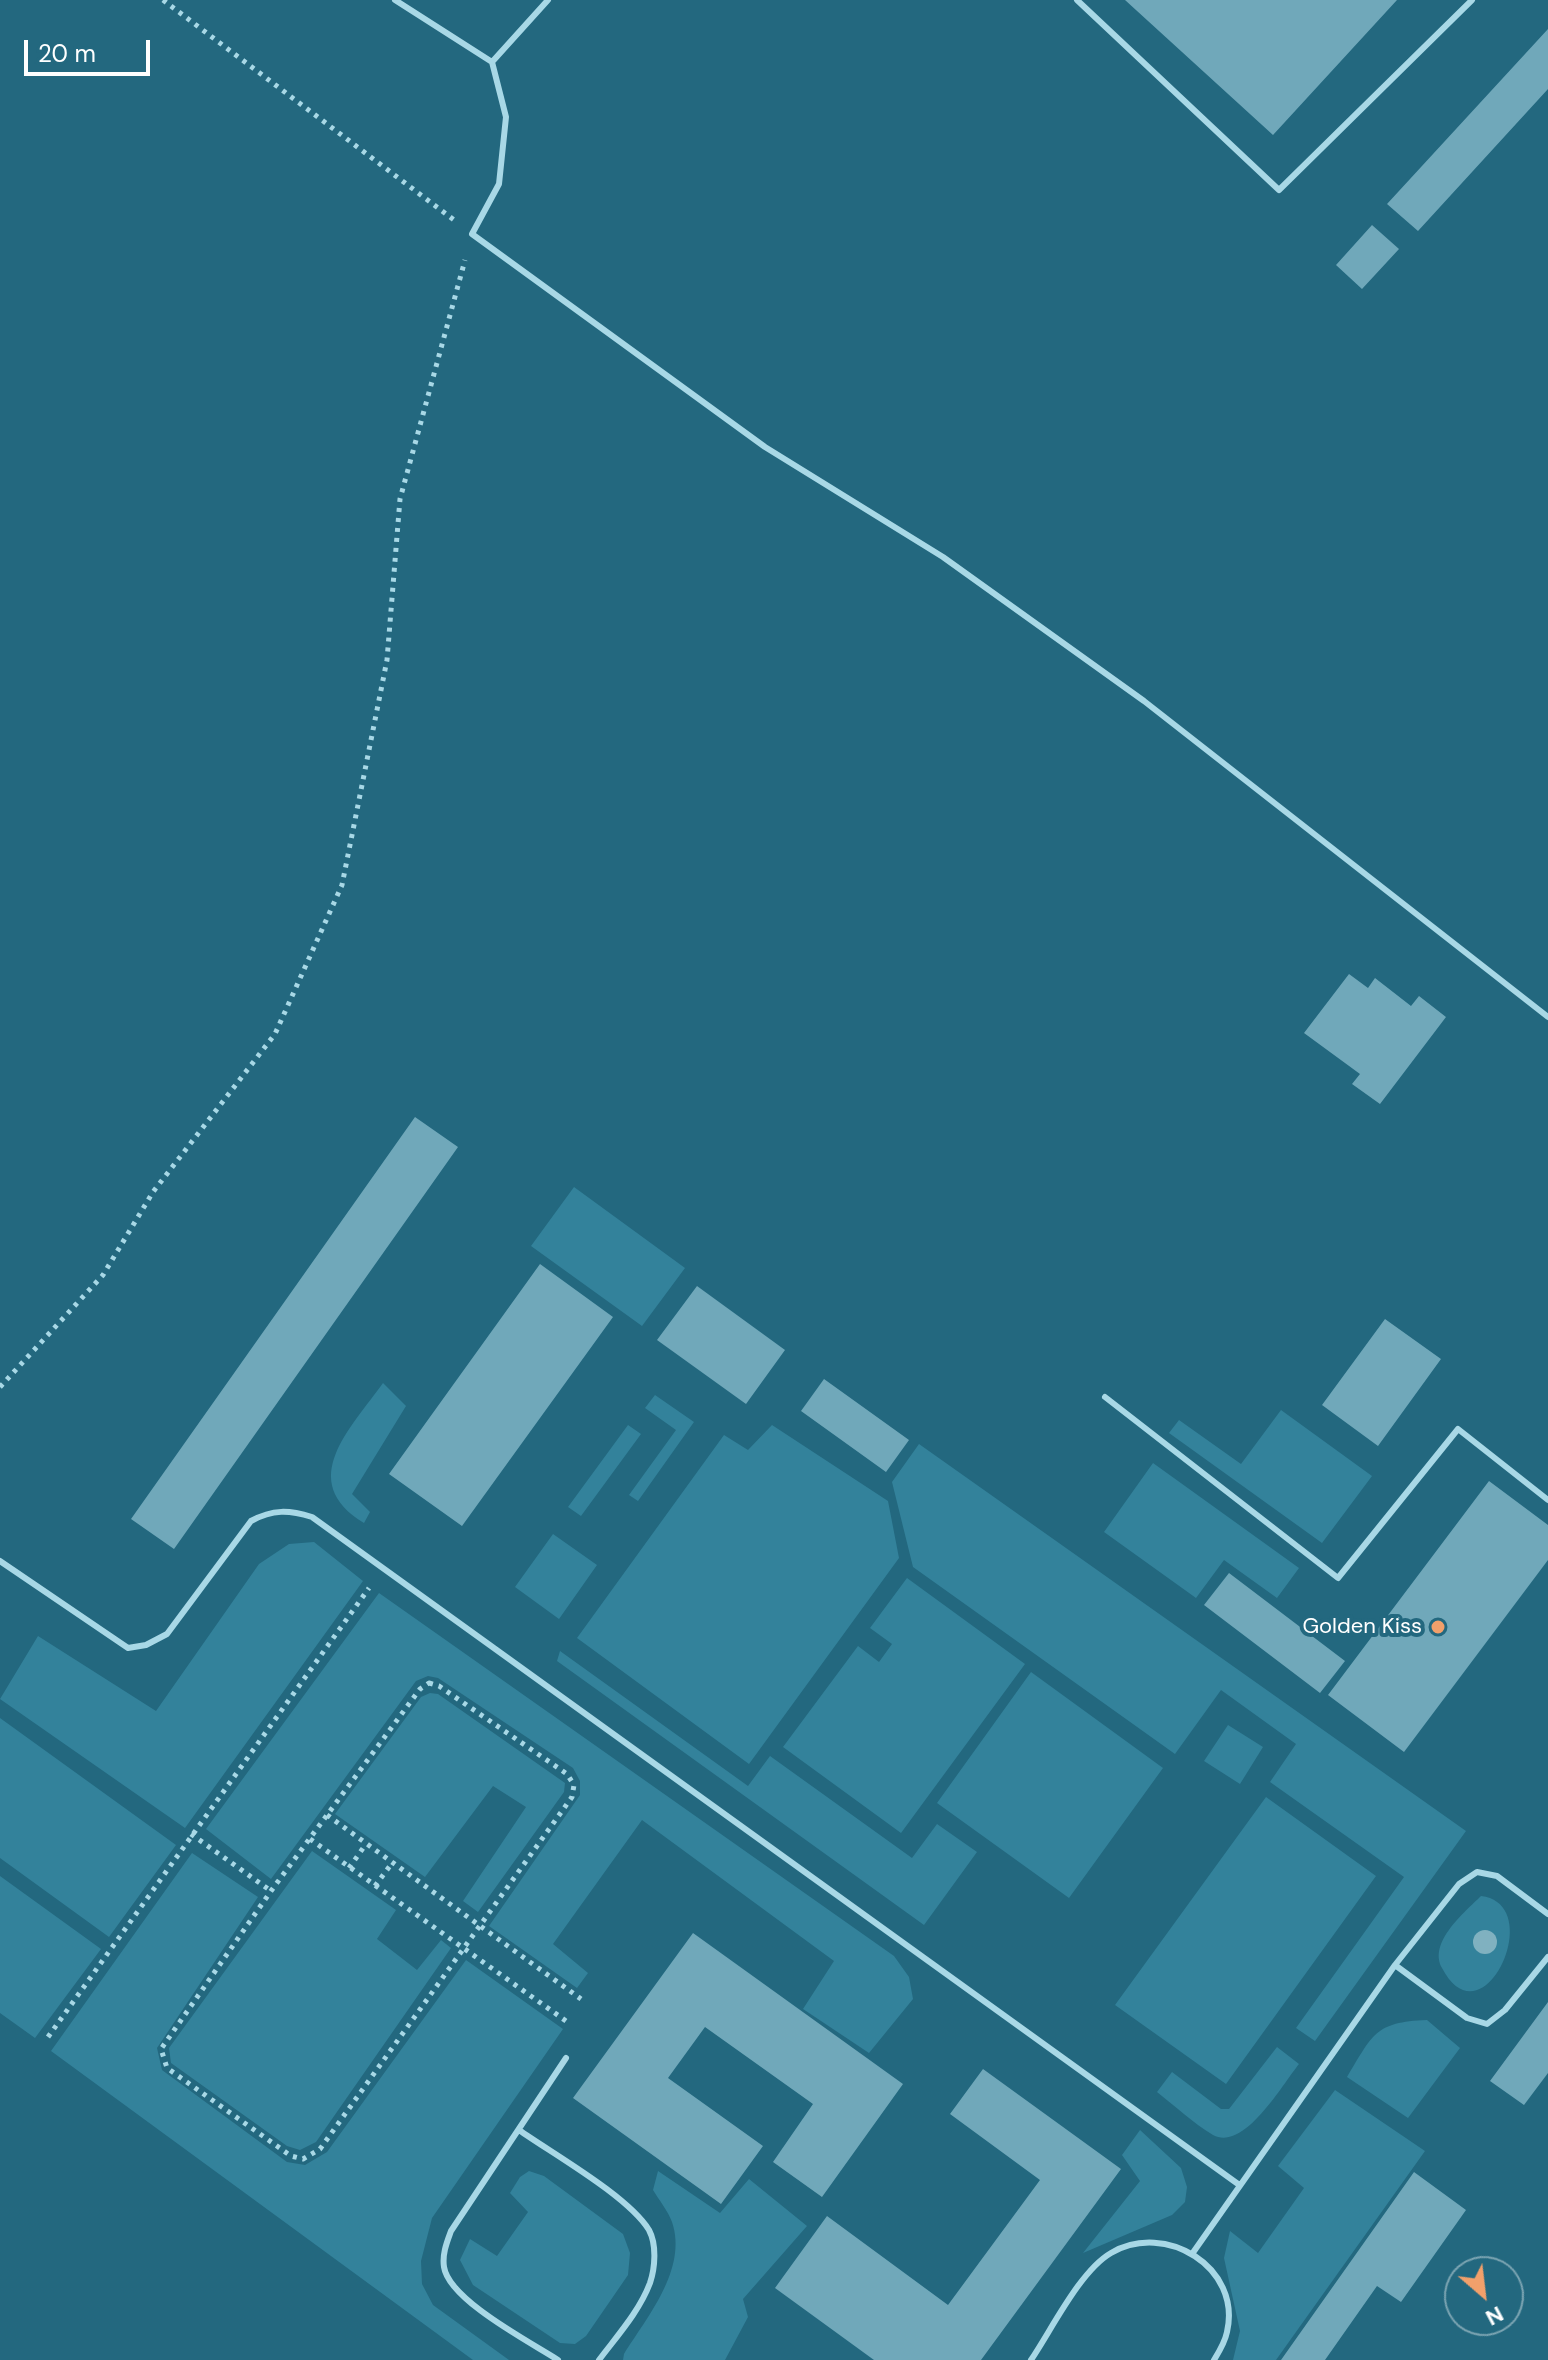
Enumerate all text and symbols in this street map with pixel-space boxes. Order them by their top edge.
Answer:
scale bar [28,24,154,74]
text: 20 m [38,38,96,69]
place label: Golden Kiss [1302,1614,1422,1640]
marker: Golden Kiss [1429,1618,1447,1636]
north arrow [1444,2256,1524,2336]
text: N [1481,2299,1508,2332]

